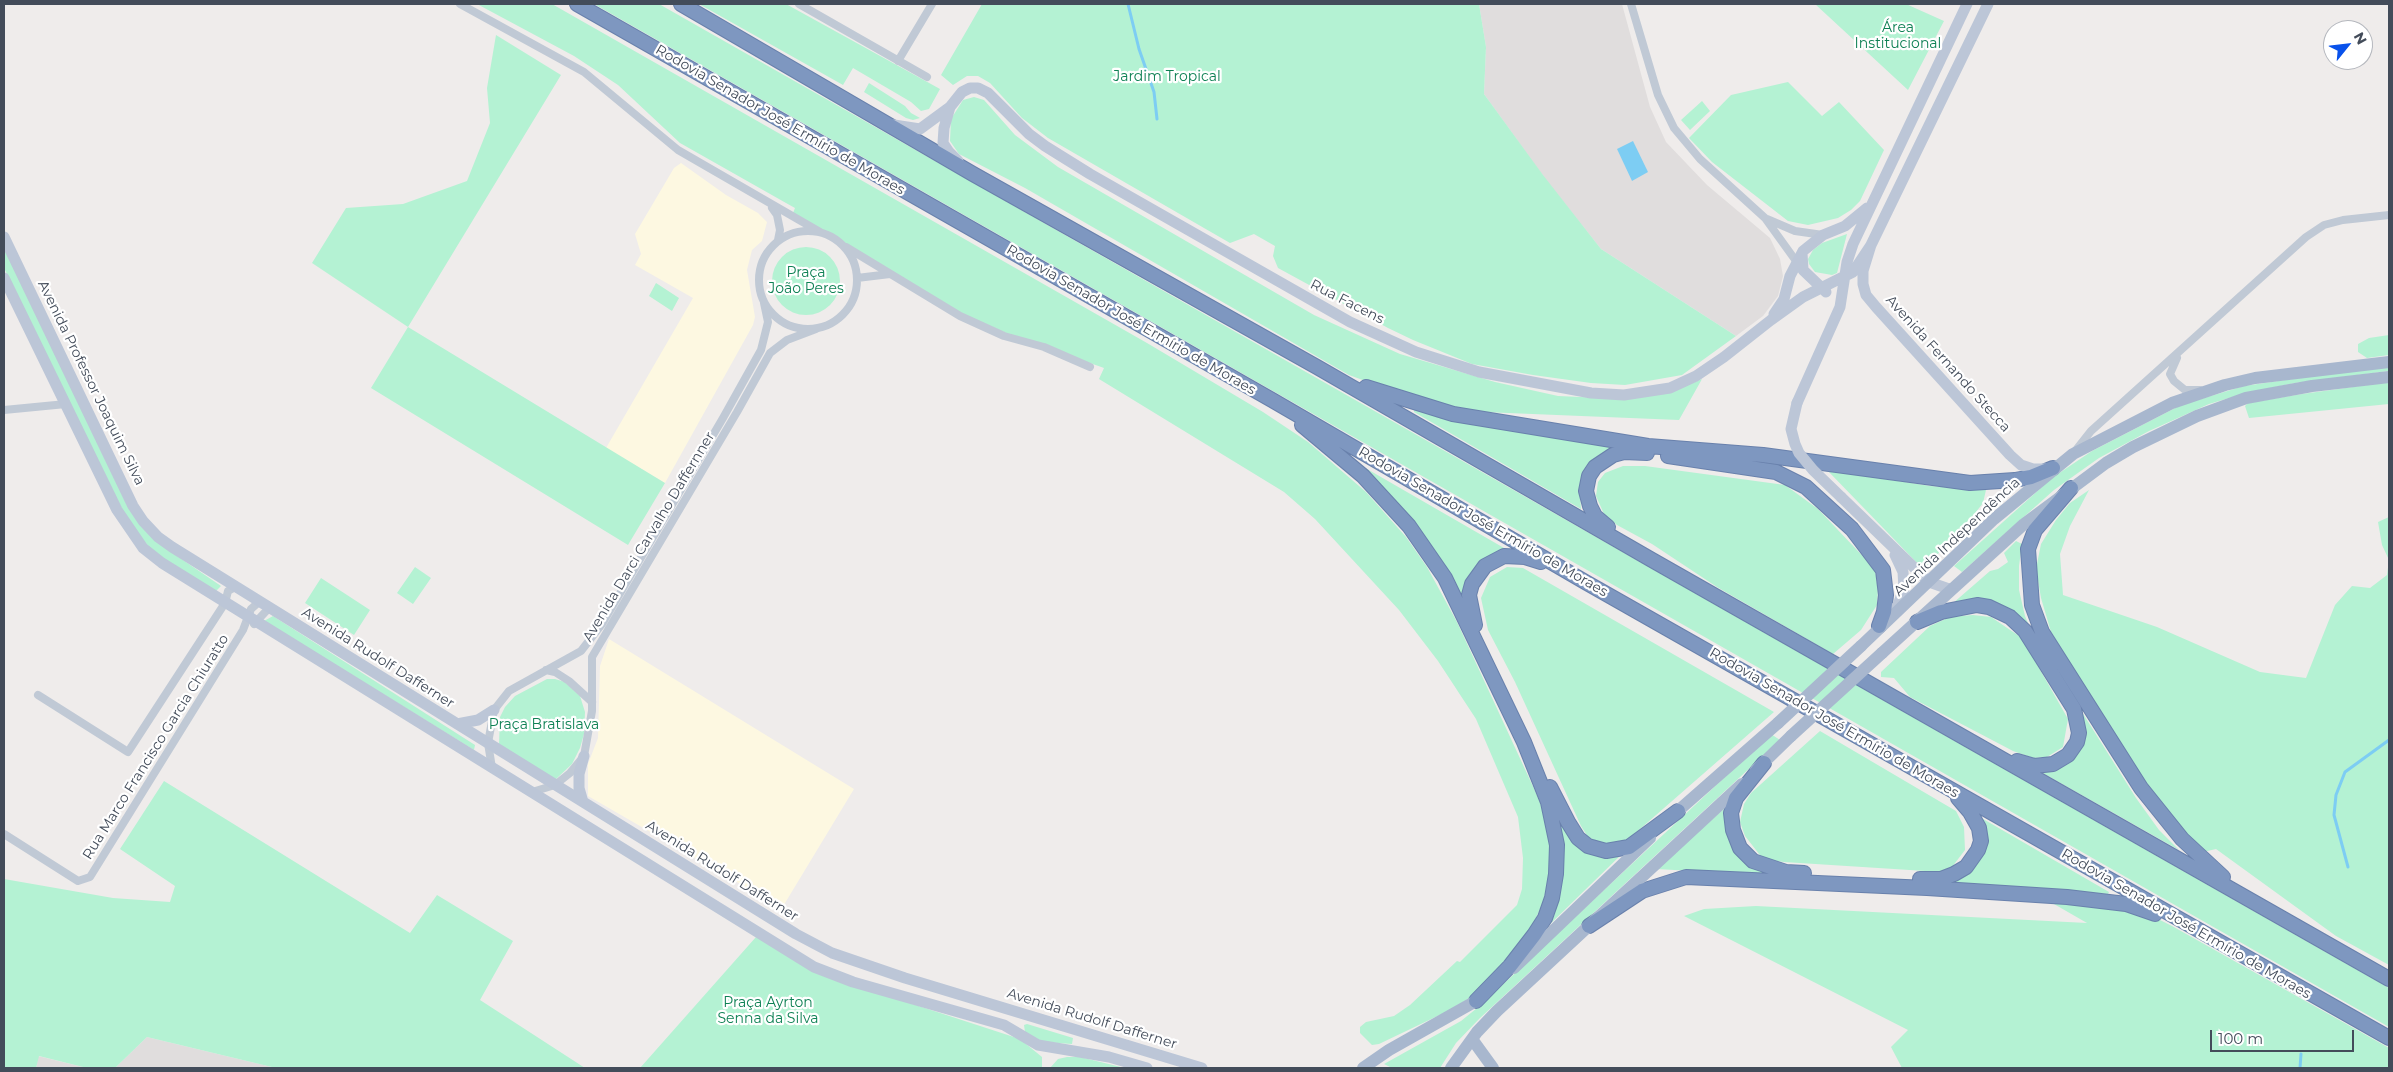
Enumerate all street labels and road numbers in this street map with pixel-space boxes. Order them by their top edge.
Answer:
street label: Rodovia Senador José Ermírio de Moraes [652,42,908,198]
street label: Rodovia Senador José Ermírio de Moraes [1003,242,1259,398]
street label: Rua Facens [1307,276,1387,328]
street label: Avenida Professor Joaquim Silva [34,278,148,488]
street label: Avenida Fernando Stecca [1882,292,2014,436]
street label: Avenida Darci Carvalho Daffernner [579,429,719,645]
street label: Rodovia Senador José Ermírio de Moraes [1355,444,1611,600]
street label: Avenida Independência [1890,474,2024,600]
street label: Avenida Rudolf Dafferner [299,604,457,712]
street label: Rua Marco Francisco Garcia Chiuratto [79,631,233,863]
street label: Rodovia Senador José Ermírio de Moraes [1706,645,1962,801]
street label: Avenida Rudolf Dafferner [643,817,801,925]
street label: Rodovia Senador José Ermírio de Moraes [2058,846,2314,1002]
street label: Avenida Rudolf Dafferner [1005,985,1179,1053]

